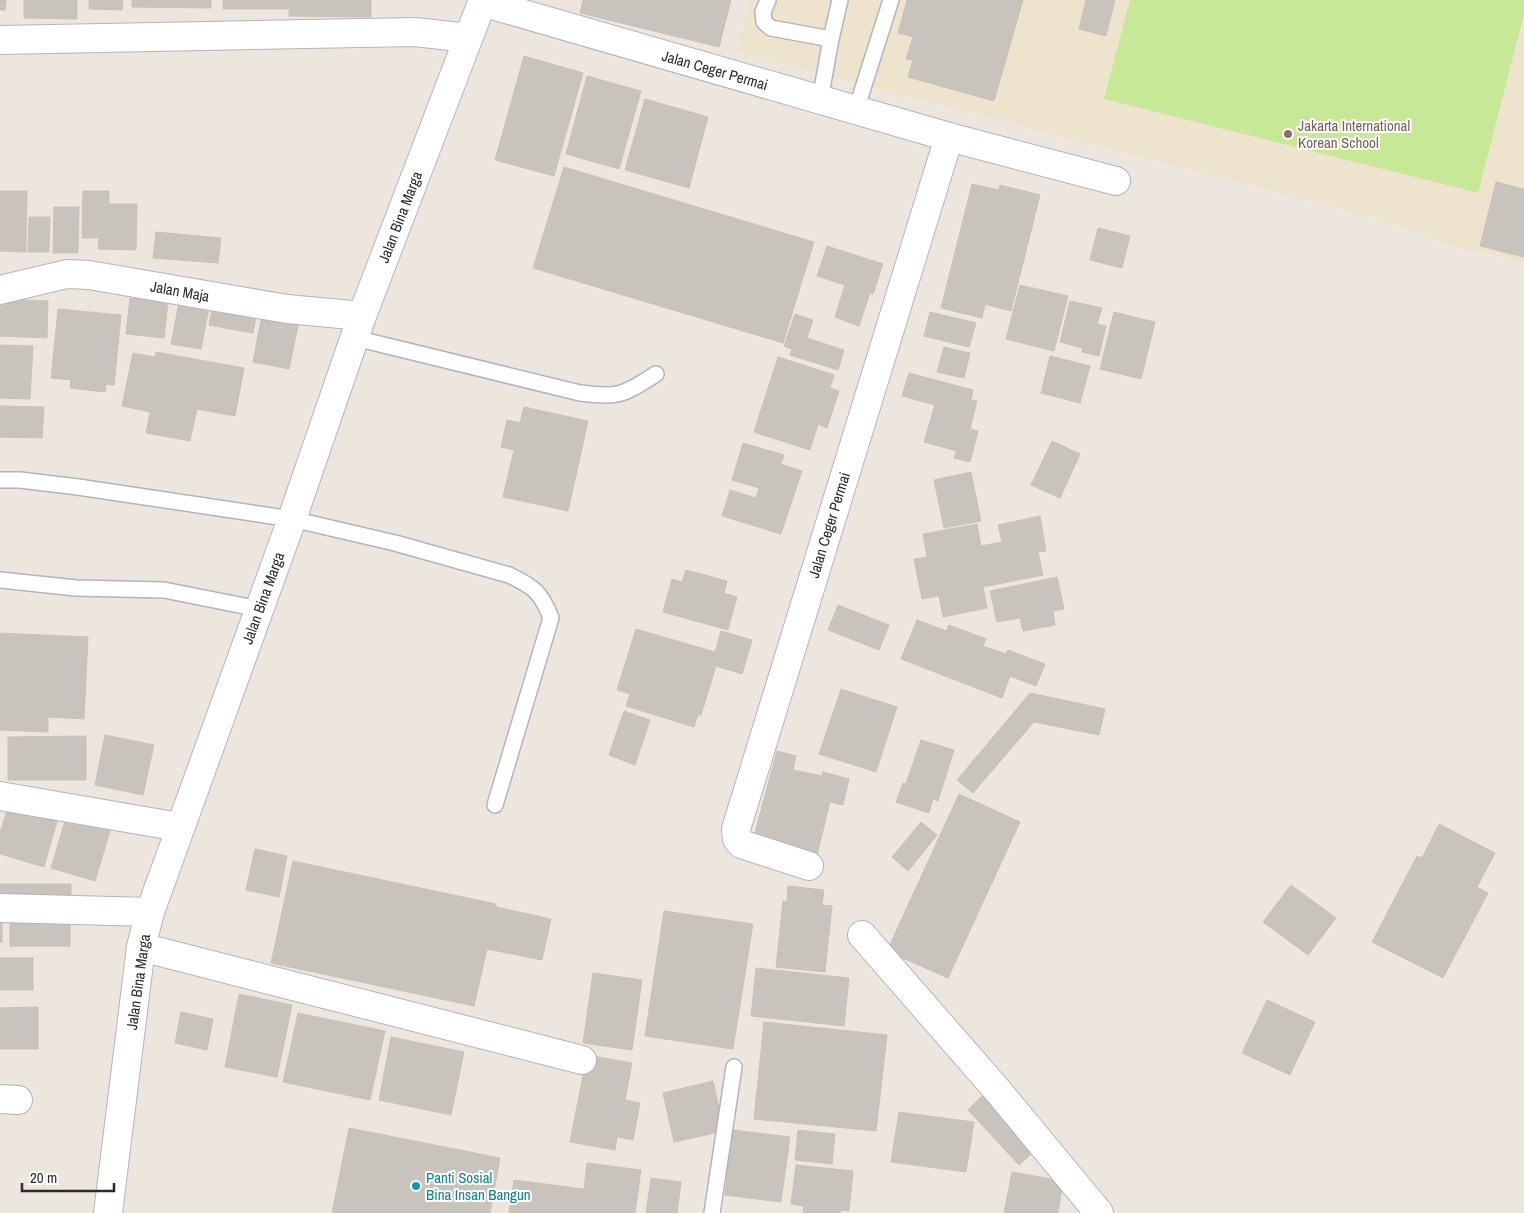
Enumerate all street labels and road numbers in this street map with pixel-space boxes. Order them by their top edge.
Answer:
street label: Jalan Ceger Permai [660,45,770,95]
street label: Jalan Bina Marga [373,168,427,266]
street label: Jalan Maja [149,275,211,307]
street label: Jalan Ceger Permai [803,470,855,580]
street label: Jalan Bina Marga [237,549,289,647]
street label: Jalan Bina Marga [121,933,155,1031]

